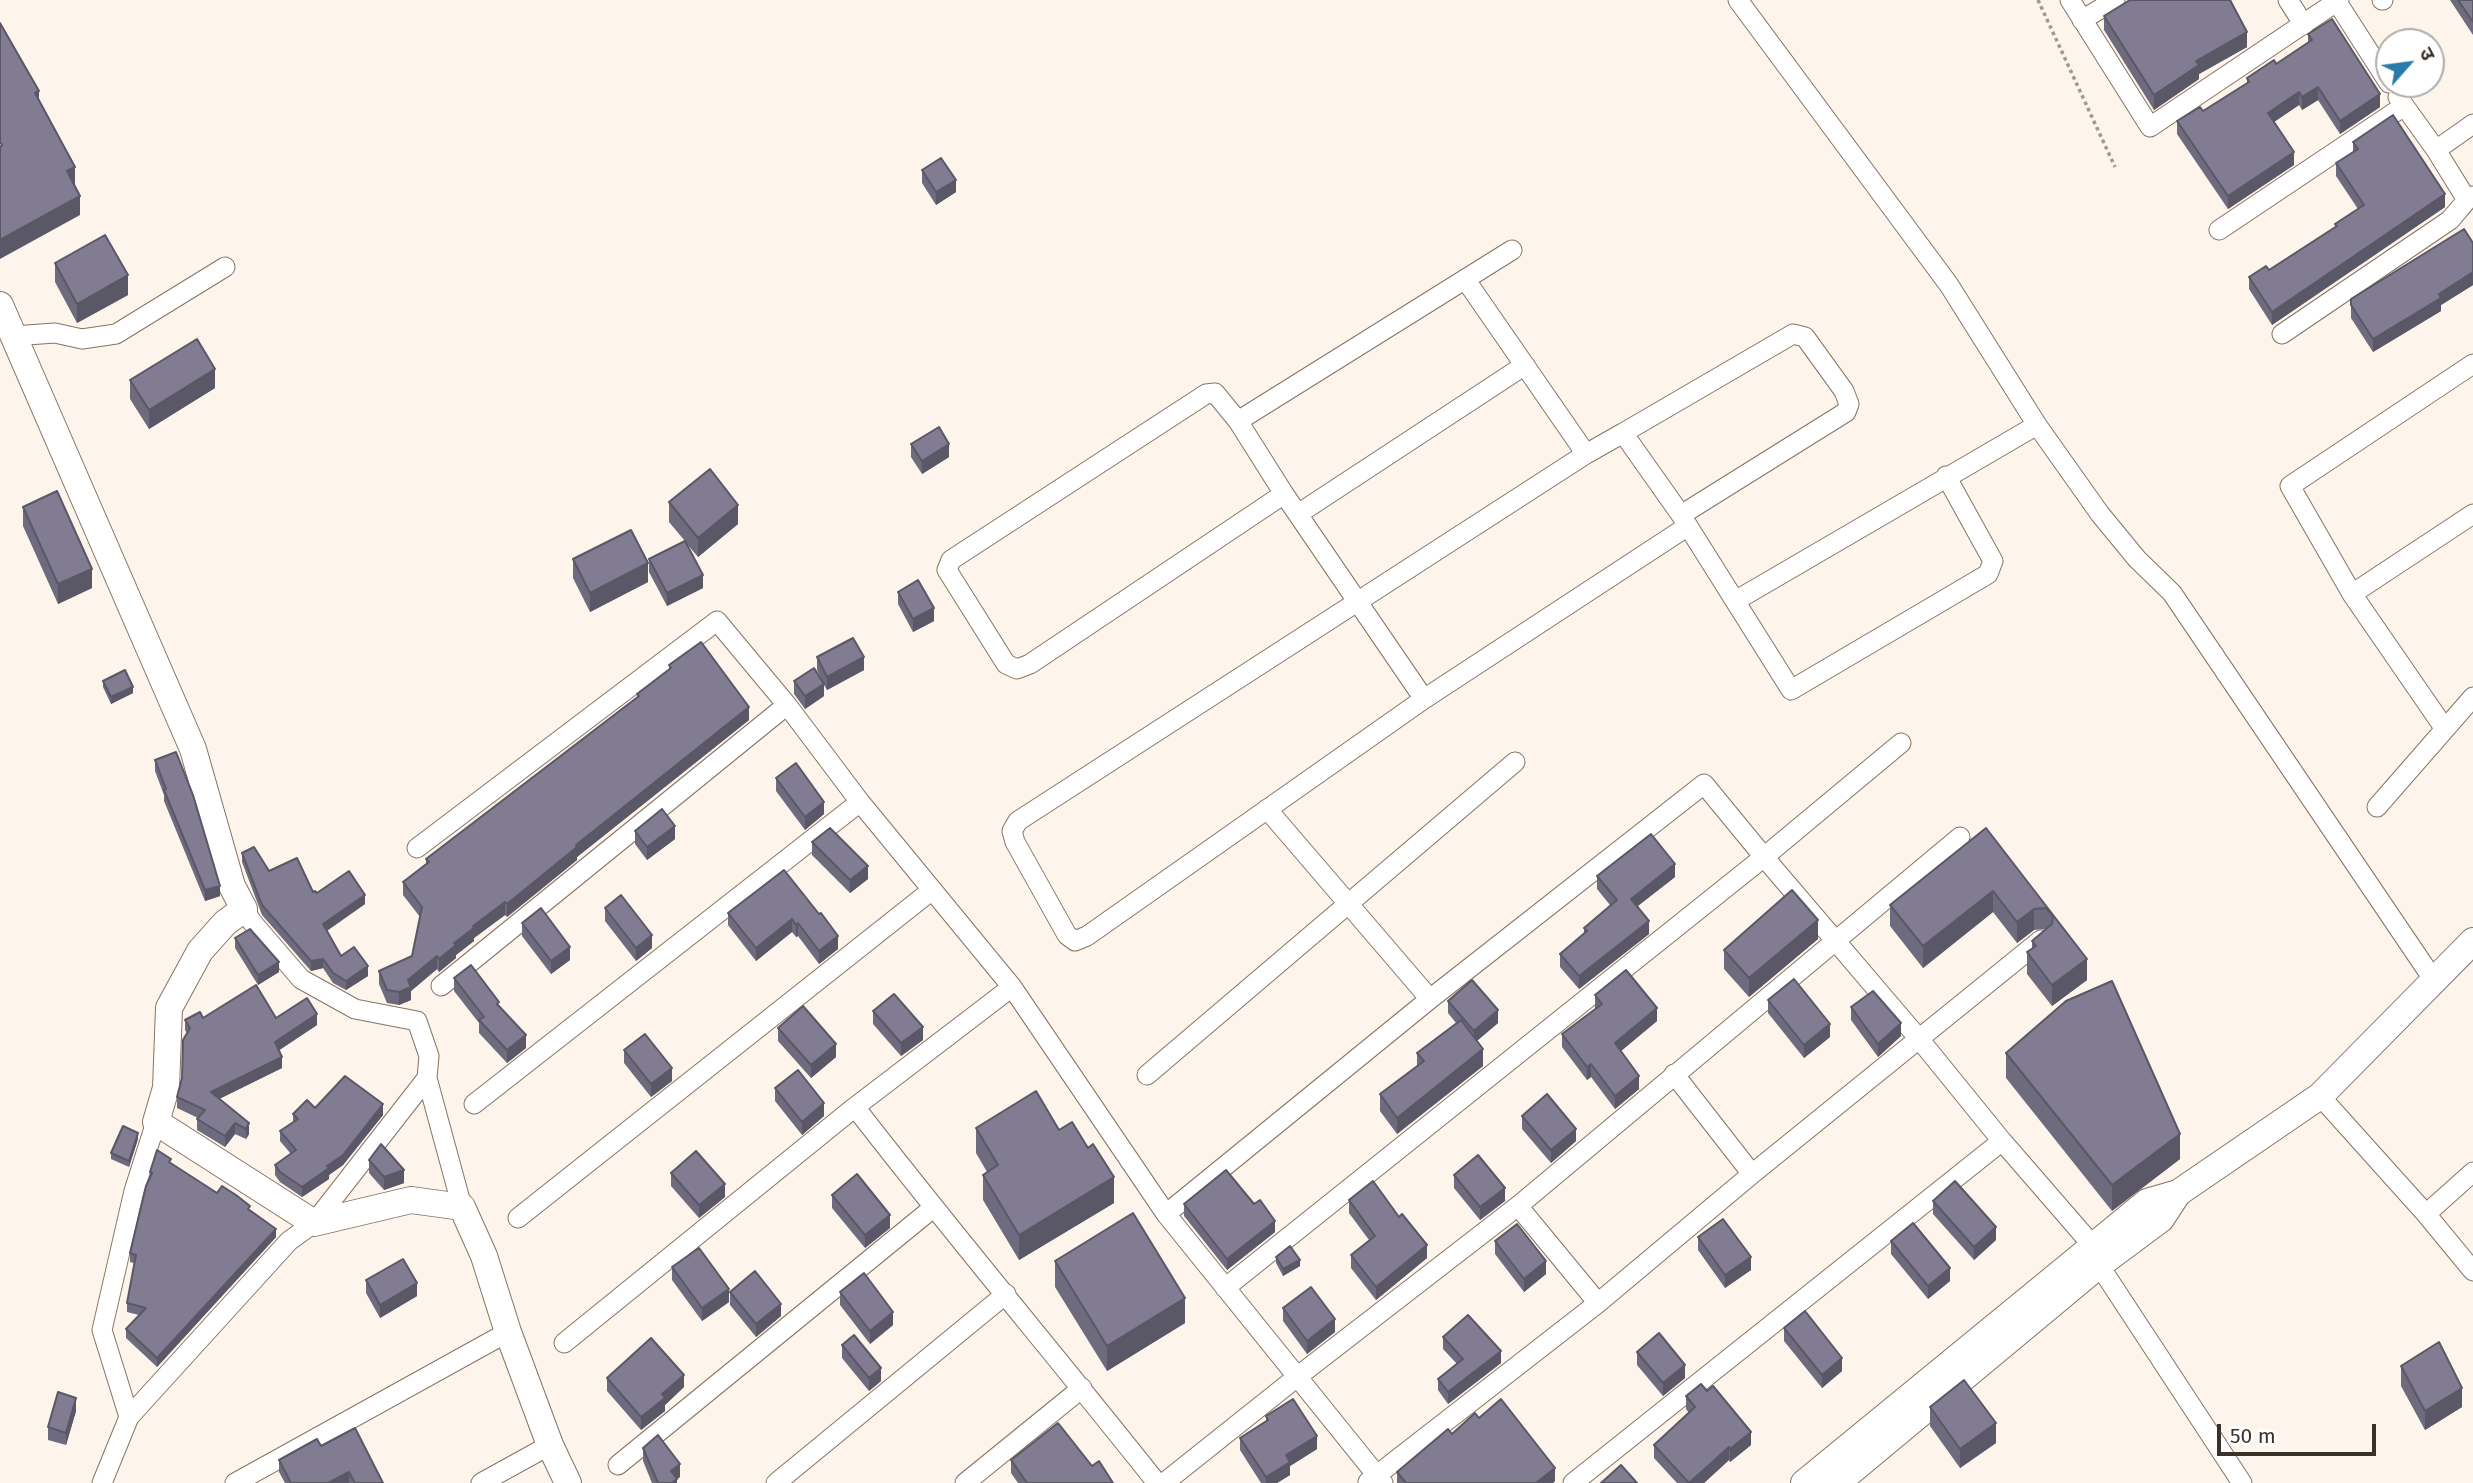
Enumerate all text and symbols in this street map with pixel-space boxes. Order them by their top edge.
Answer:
north arrow [2375,28,2445,98]
text: उ [2414,44,2440,64]
scale bar [2221,1410,2380,1454]
text: 50 m [2230,1423,2276,1449]

